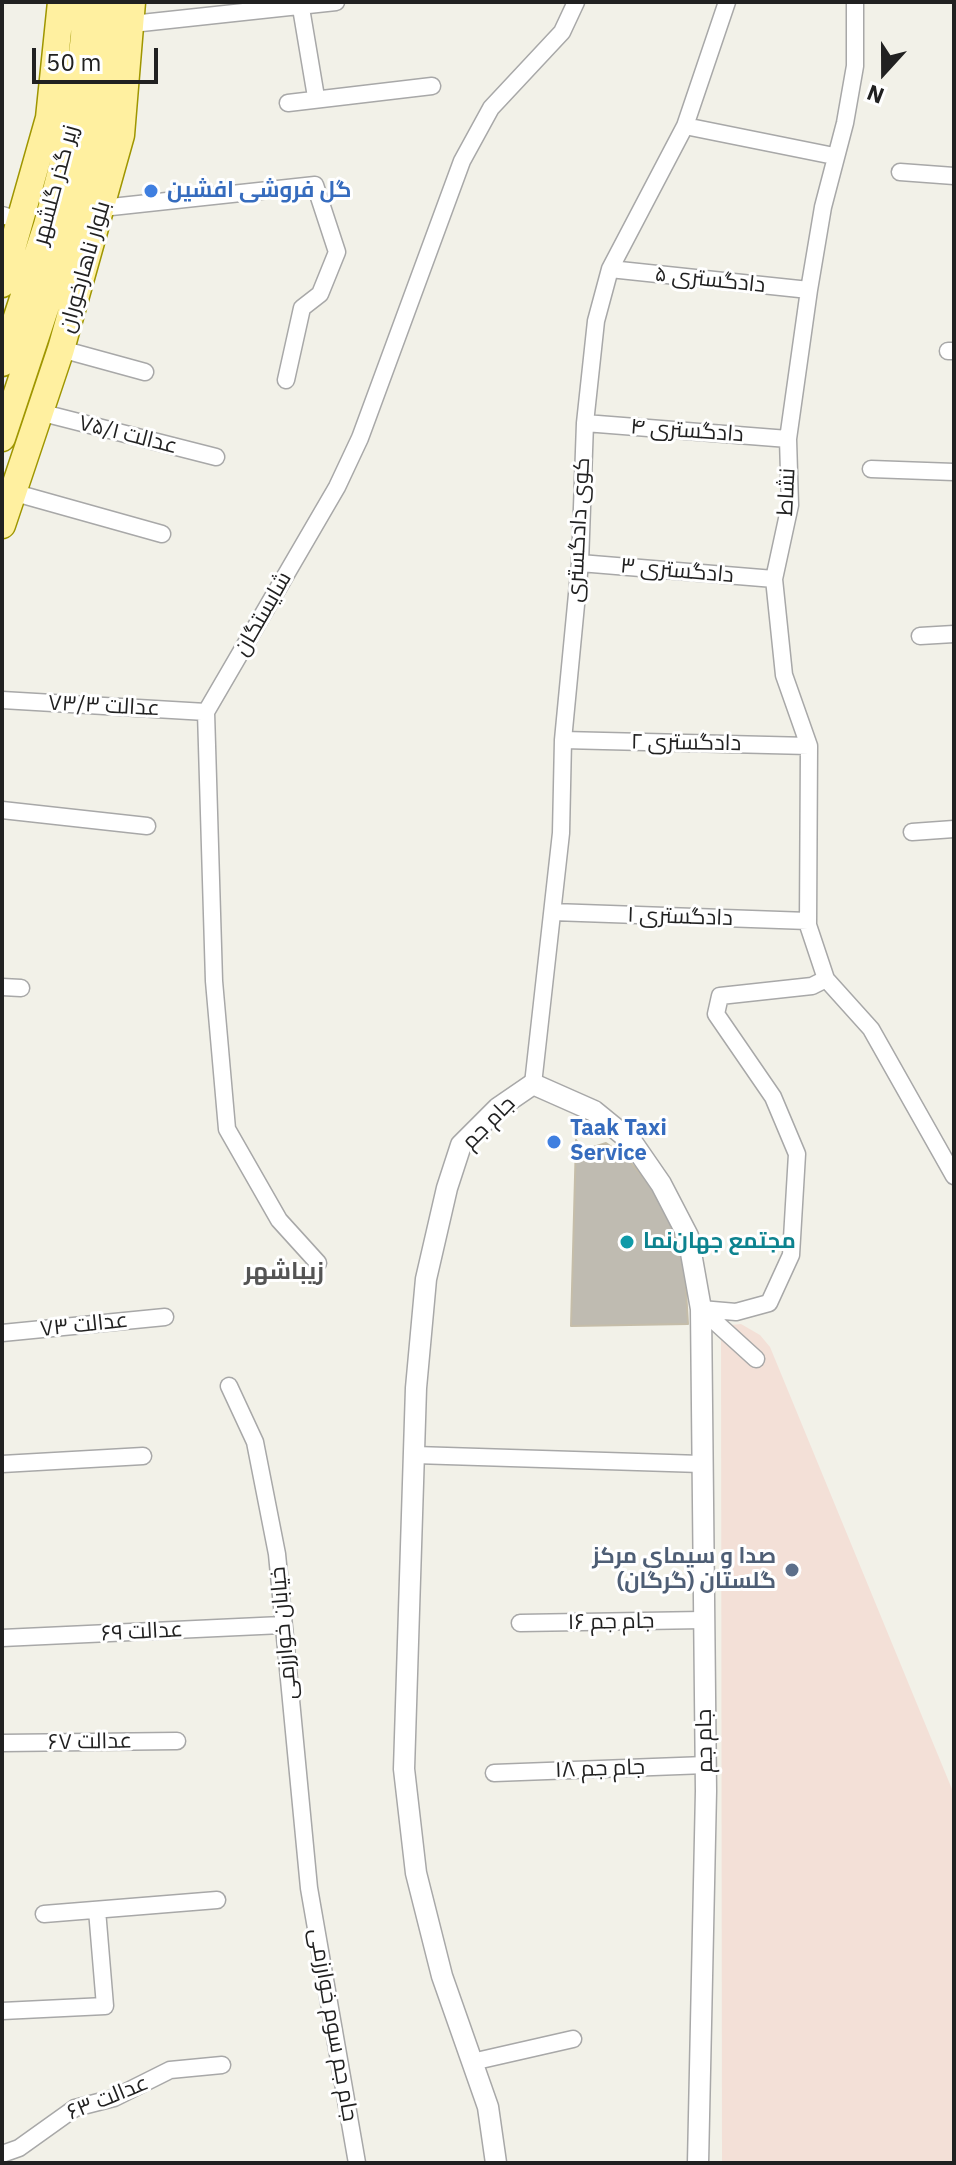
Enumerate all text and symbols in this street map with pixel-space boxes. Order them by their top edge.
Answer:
scale bar [36,32,162,82]
north arrow [844,32,924,112]
text: 50 m [46,46,101,78]
text: N [863,78,888,111]
street label: زیر گذر گلشهر [27,122,85,248]
place label: گل فروشی افشین [167,178,352,204]
marker: گل فروشی افشین [142,182,160,200]
street label: بلوار ناهارخوران [54,198,116,336]
street label: دادگستری ۵ [653,261,767,299]
street label: ۷۵/۱ عدالت [76,410,180,460]
street label: دادگستری ۴ [629,414,745,448]
street label: کوی دادگستری [562,457,596,603]
street label: نشاط [773,467,801,517]
street label: دادگستری ۳ [619,553,735,589]
street label: شایستگان [228,567,298,661]
street label: ۷۳/۳ عدالت [47,690,161,722]
street label: دادگستری ۲ [631,729,741,757]
street label: دادگستری ۱ [627,902,733,932]
street label: جام جم [457,1091,521,1155]
place label: Taak Taxi Service [570,1116,667,1168]
marker: Taak Taxi Service [545,1133,563,1151]
place label: مجتمع جهان‌نما [643,1229,796,1255]
marker: مجتمع جهان‌نما [618,1233,636,1251]
district label: زیباشهر [244,1258,324,1286]
street label: عدالت ۷۳ [39,1307,129,1343]
place label: صدا و سیمای مرکز گلستان (گرگان) [592,1544,776,1596]
marker: صدا و سیمای مرکز گلستان (گرگان) [783,1561,801,1579]
street label: خیابان خوارزمی [265,1565,303,1701]
street label: ۱۶ جام جم [567,1608,655,1636]
street label: عدالت ۶۹ [100,1617,184,1647]
street label: جام جم [691,1709,719,1773]
street label: عدالت ۶۷ [48,1728,132,1756]
street label: ۱۸ جام جم [555,1754,645,1784]
street label: جام جم سوم خوارزمی [303,1926,363,2124]
street label: عدالت ۶۳ [64,2070,152,2126]

